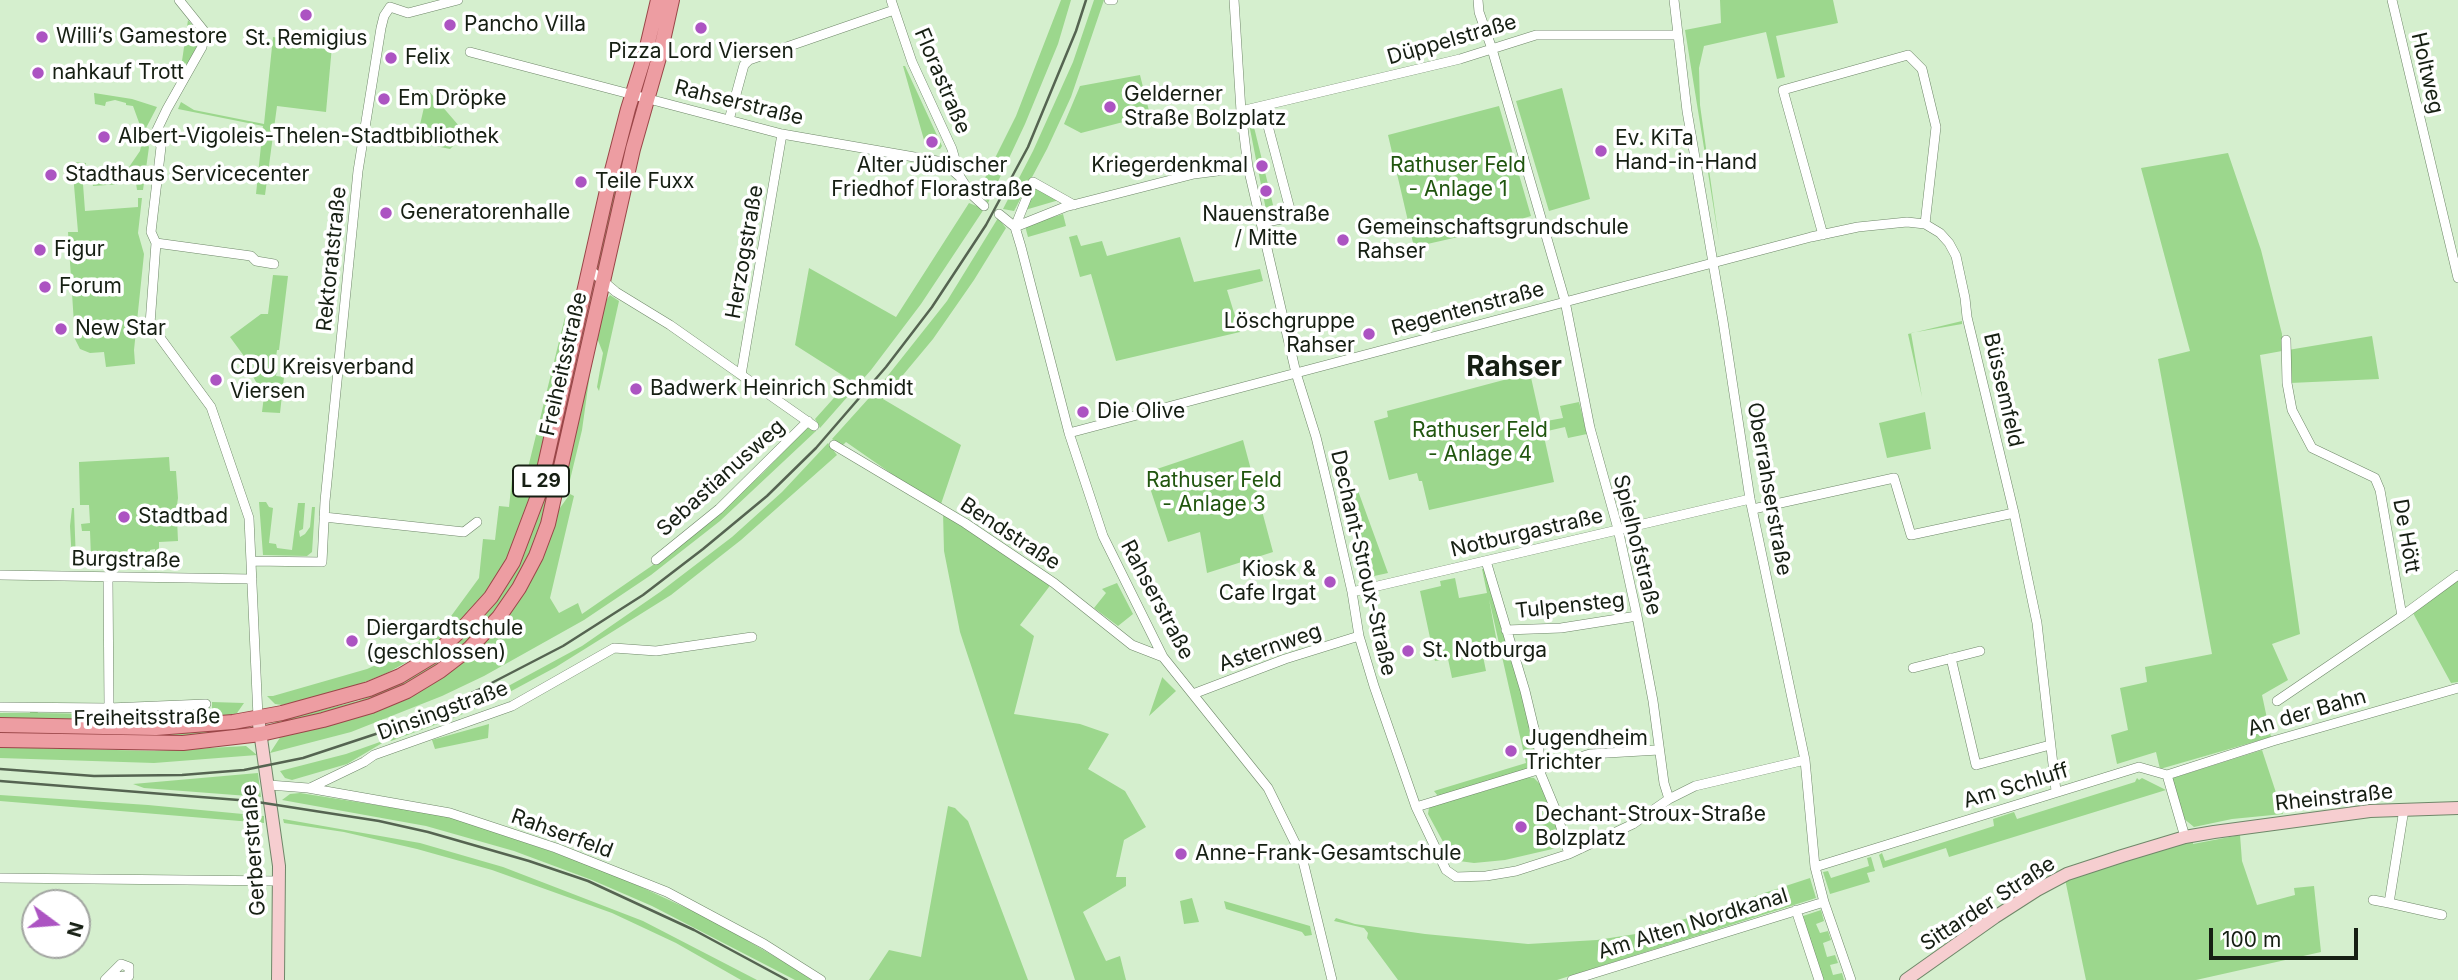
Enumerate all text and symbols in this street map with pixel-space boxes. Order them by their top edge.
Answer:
marker: St. Remigius [298,7,314,23]
street label: Düppelstraße [1384,9,1520,71]
place label: Pancho Villa [464,12,586,38]
marker: Pancho Villa [442,17,458,33]
marker: Pizza Lord Viersen [693,20,709,36]
place label: Willi‘s Gamestore [56,24,227,50]
street label: Florastraße [908,24,976,138]
place label: St. Remigius [245,26,367,52]
marker: Willi‘s Gamestore [34,29,50,45]
street label: Holtweg [2405,30,2449,116]
place label: Pizza Lord Viersen [608,39,794,65]
place label: Felix [405,45,450,71]
marker: Felix [383,50,399,66]
place label: nahkauf Trott [52,60,184,86]
marker: nahkauf Trott [30,65,46,81]
street label: Rahserstraße [672,75,806,131]
place label: Gelderner Straße Bolzplatz [1124,82,1286,132]
place label: Em Dröpke [398,86,506,112]
marker: Em Dröpke [376,91,392,107]
marker: Gelderner Straße Bolzplatz [1102,99,1118,115]
place label: Albert-Vigoleis-Thelen-Stadtbibliothek [118,124,499,150]
place label: Ev. KiTa Hand-in-Hand [1615,126,1757,176]
marker: Albert-Vigoleis-Thelen-Stadtbibliothek [96,129,112,145]
marker: Alter Jüdischer Friedhof Florastraße [924,134,940,150]
marker: Ev. KiTa Hand-in-Hand [1593,143,1609,159]
place label: Alter Jüdischer Friedhof Florastraße [831,153,1033,203]
place label: Kriegerdenkmal [1091,153,1248,179]
park label: Rathuser Feld - Anlage 1 [1390,153,1526,203]
marker: Kriegerdenkmal [1254,158,1270,174]
place label: Stadthaus Servicecenter [65,162,309,188]
marker: Stadthaus Servicecenter [43,167,59,183]
place label: Teile Fuxx [595,169,695,195]
marker: Teile Fuxx [573,174,589,190]
street label: Herzogstraße [721,183,769,321]
marker: Nauenstraße / Mitte [1258,183,1274,199]
street label: Rektoratstraße [312,185,352,333]
place label: Generatorenhalle [400,200,570,226]
place label: Nauenstraße / Mitte [1202,202,1330,252]
marker: Generatorenhalle [378,205,394,221]
place label: Gemeinschaftsgrundschule Rahser [1357,215,1629,265]
marker: Gemeinschaftsgrundschule Rahser [1335,232,1351,248]
place label: Figur [54,237,105,263]
marker: Figur [32,242,48,258]
place label: Forum [59,274,122,300]
street label: Regentenstraße [1389,276,1547,342]
marker: Forum [37,279,53,295]
street label: Freiheitsstraße [535,290,593,438]
place label: Löschgruppe Rahser [1224,309,1355,359]
place label: New Star [75,316,166,342]
marker: New Star [53,321,69,337]
marker: Löschgruppe Rahser [1361,326,1377,342]
street label: Büssemfeld [1978,331,2028,449]
district label: Rahser [1466,351,1562,385]
place label: CDU Kreisverband Viersen [230,355,414,405]
marker: CDU Kreisverband Viersen [208,372,224,388]
place label: Badwerk Heinrich Schmidt [650,376,913,402]
marker: Badwerk Heinrich Schmidt [628,381,644,397]
place label: Die Olive [1097,399,1185,425]
street label: Oberrahserstraße [1741,400,1797,578]
marker: Die Olive [1075,404,1091,420]
street label: Sebastianusweg [652,414,790,542]
park label: Rathuser Feld - Anlage 4 [1412,418,1548,468]
street label: Dechant-Stroux-Straße [1325,448,1401,678]
road number: L 29 [513,466,569,496]
park label: Rathuser Feld - Anlage 3 [1146,468,1282,518]
street label: Spielhofstraße [1607,472,1667,618]
street label: Bendstraße [955,492,1065,576]
street label: De Hött [2387,497,2425,575]
street label: Notburgastraße [1448,503,1606,563]
place label: Stadtbad [138,504,228,530]
marker: Stadtbad [116,509,132,525]
street label: Rahserstraße [1115,536,1199,664]
street label: Burgstraße [71,546,181,574]
place label: Kiosk & Cafe Irgat [1219,557,1316,607]
marker: Kiosk & Cafe Irgat [1322,574,1338,590]
street label: Tulpensteg [1514,588,1626,624]
place label: Diergardtschule (geschlossen) [366,616,523,666]
street label: Asternweg [1215,619,1325,677]
marker: Diergardtschule (geschlossen) [344,633,360,649]
place label: St. Notburga [1422,638,1547,664]
marker: St. Notburga [1400,643,1416,659]
street label: Dinsingstraße [374,676,512,746]
street label: An der Bahn [2245,684,2369,742]
street label: Freiheitsstraße [73,704,221,732]
place label: Jugendheim Trichter [1525,726,1648,776]
marker: Jugendheim Trichter [1503,743,1519,759]
street label: Am Schluff [1960,758,2072,814]
street label: Rheinstraße [2274,779,2394,817]
street label: Gerberstraße [237,783,271,917]
place label: Dechant-Stroux-Straße Bolzplatz [1535,802,1766,852]
street label: Rahserfeld [508,804,616,864]
marker: Dechant-Stroux-Straße Bolzplatz [1513,819,1529,835]
place label: Anne-Frank-Gesamtschule [1195,841,1461,867]
marker: Anne-Frank-Gesamtschule [1173,846,1189,862]
street label: Sittarder Straße [1916,851,2060,957]
street label: Am Alten Nordkanal [1595,883,1791,965]
north arrow [21,889,91,959]
scale bar [2213,914,2362,958]
text: N [62,919,88,939]
text: 100 m [2222,927,2281,952]

